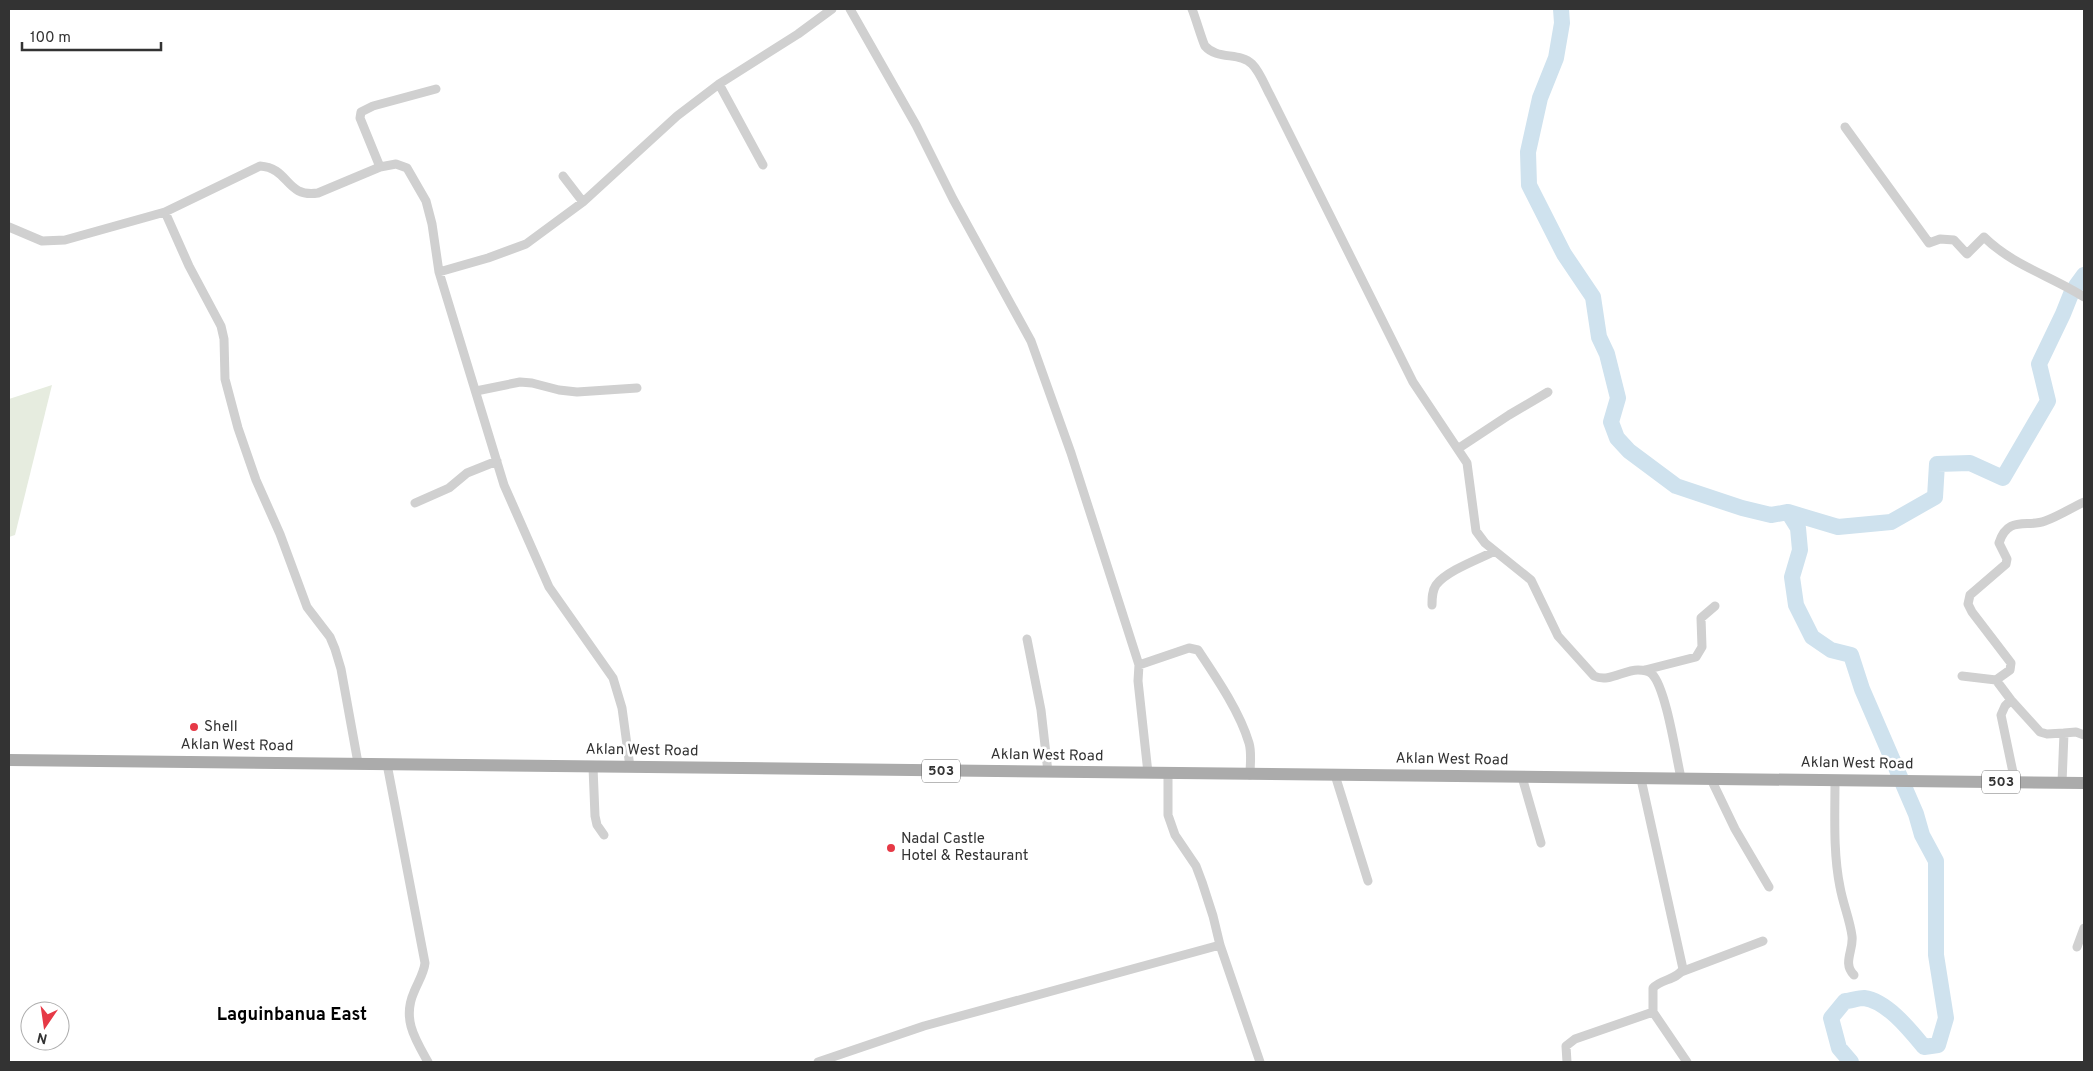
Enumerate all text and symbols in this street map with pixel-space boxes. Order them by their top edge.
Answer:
scale bar [22,20,161,52]
text: 100 m [30,29,71,48]
place label: Shell [204,718,238,737]
marker: Shell [188,721,200,733]
street label: Aklan West Road [180,736,294,756]
street label: Aklan West Road [585,741,699,761]
street label: Aklan West Road [990,746,1104,766]
street label: Aklan West Road [1395,750,1509,770]
street label: Aklan West Road [1800,754,1914,774]
road number: 503 [922,759,960,782]
road number: 503 [1982,770,2020,794]
place label: Nadal Castle Hotel & Restaurant [901,830,1028,866]
marker: Nadal Castle Hotel & Restaurant [885,842,897,854]
north arrow [20,1001,70,1051]
district label: Laguinbanua East [217,1004,367,1027]
text: N [36,1028,49,1047]

